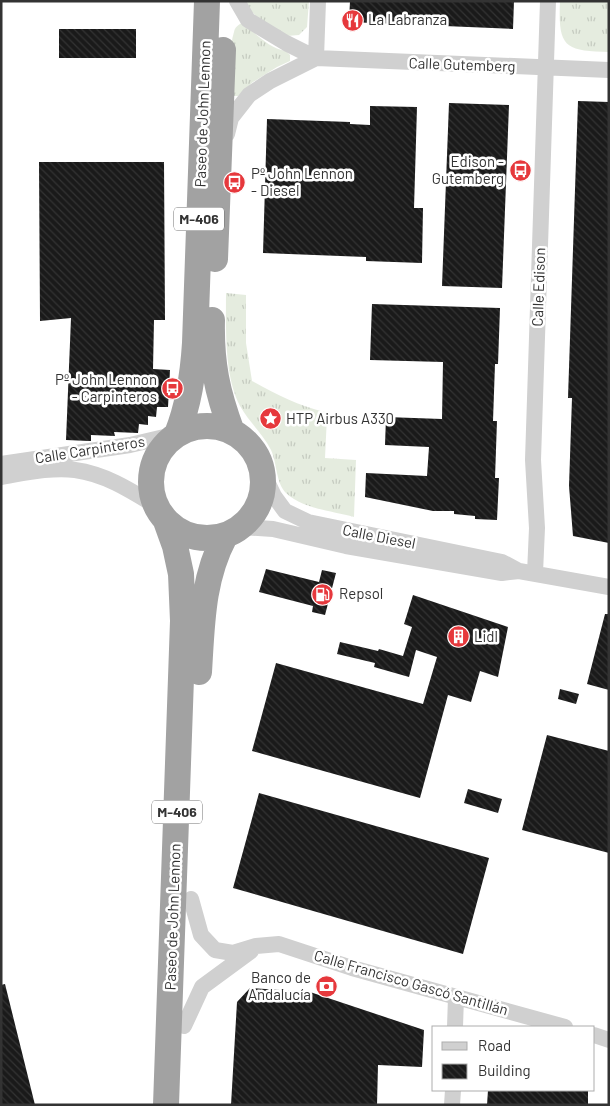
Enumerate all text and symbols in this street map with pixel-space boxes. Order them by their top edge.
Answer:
restaurant icon: La Labranza [340,8,364,32]
place label: La Labranza [368,10,447,28]
street label: Paseo de John Lennon [190,40,214,188]
street label: Calle Gutemberg [408,53,516,75]
place label: Edison - Gutemberg [432,152,504,187]
bus stop icon: Edison - Gutemberg [508,159,532,183]
place label: Pº John Lennon - Diesel [251,164,353,199]
bus stop icon: Pº John Lennon - Diesel [223,171,247,195]
road number: M-406 [174,208,224,230]
street label: Calle Edison [528,247,548,327]
place label: Pº John Lennon - Carpinteros [55,370,157,405]
bus stop icon: Pº John Lennon - Carpinteros [161,377,185,401]
place icon: HTP Airbus A330 [258,407,282,431]
place label: HTP Airbus A330 [286,409,394,427]
street label: Calle Carpinteros [34,431,146,467]
street label: Calle Diesel [341,520,417,552]
fuel station icon: Repsol [311,582,335,606]
place label: Repsol [339,584,383,602]
building icon: Lidl [446,625,470,649]
place label: Lidl [474,627,498,645]
road number: M-406 [152,800,202,824]
street label: Paseo de John Lennon [160,843,184,991]
street label: Calle Francisco Gascó Santillán [312,946,510,1018]
place label: Banco de Andalucía [248,968,311,1003]
bank icon: Banco de Andalucía [315,975,339,999]
legend [432,1026,595,1091]
text: Road [478,1036,511,1054]
text: Building [478,1061,531,1079]

